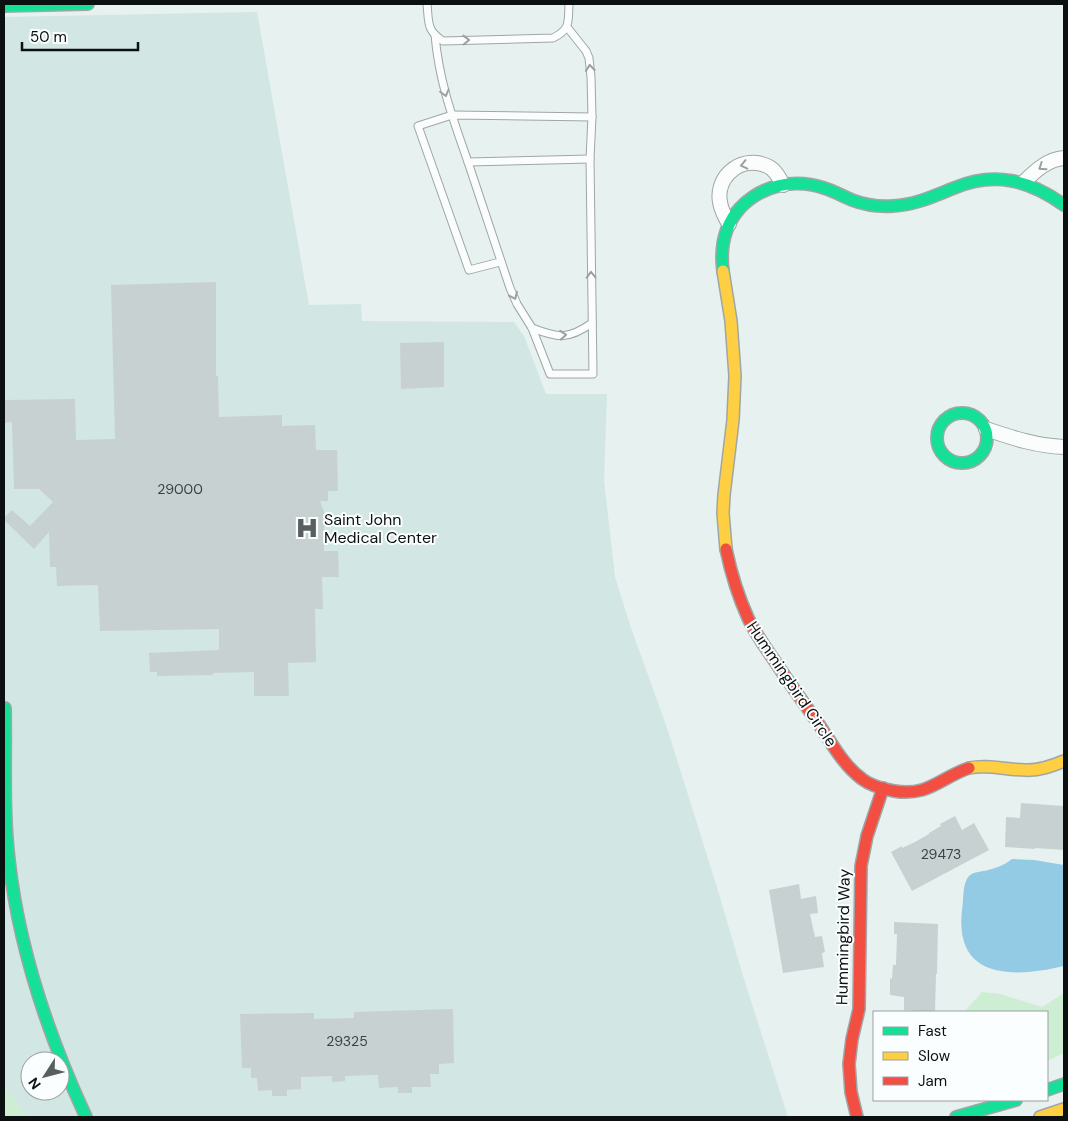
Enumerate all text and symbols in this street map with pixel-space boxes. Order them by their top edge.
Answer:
scale bar [22,20,139,52]
text: 50 m [30,27,67,47]
one-way arrow [462,35,470,45]
one-way arrow [585,64,596,72]
one-way arrow [439,88,449,96]
one-way arrow [740,159,749,170]
one-way arrow [1039,161,1048,170]
one-way arrow [586,270,596,278]
one-way arrow [507,291,518,300]
one-way arrow [559,330,567,341]
house number: 29000 [157,480,203,498]
place label: Saint John Medical Center [324,509,437,548]
hospital icon: Saint John Medical Center [294,515,320,541]
street label: Hummingbird Circle [742,617,842,751]
house number: 29473 [921,845,961,863]
street label: Hummingbird Way [831,869,855,1005]
legend [873,1011,1048,1101]
text: Fast [918,1021,947,1041]
house number: 29325 [326,1032,368,1050]
text: Slow [918,1046,951,1066]
north arrow [20,1051,70,1101]
text: Jam [918,1071,947,1091]
text: N [24,1074,45,1093]

